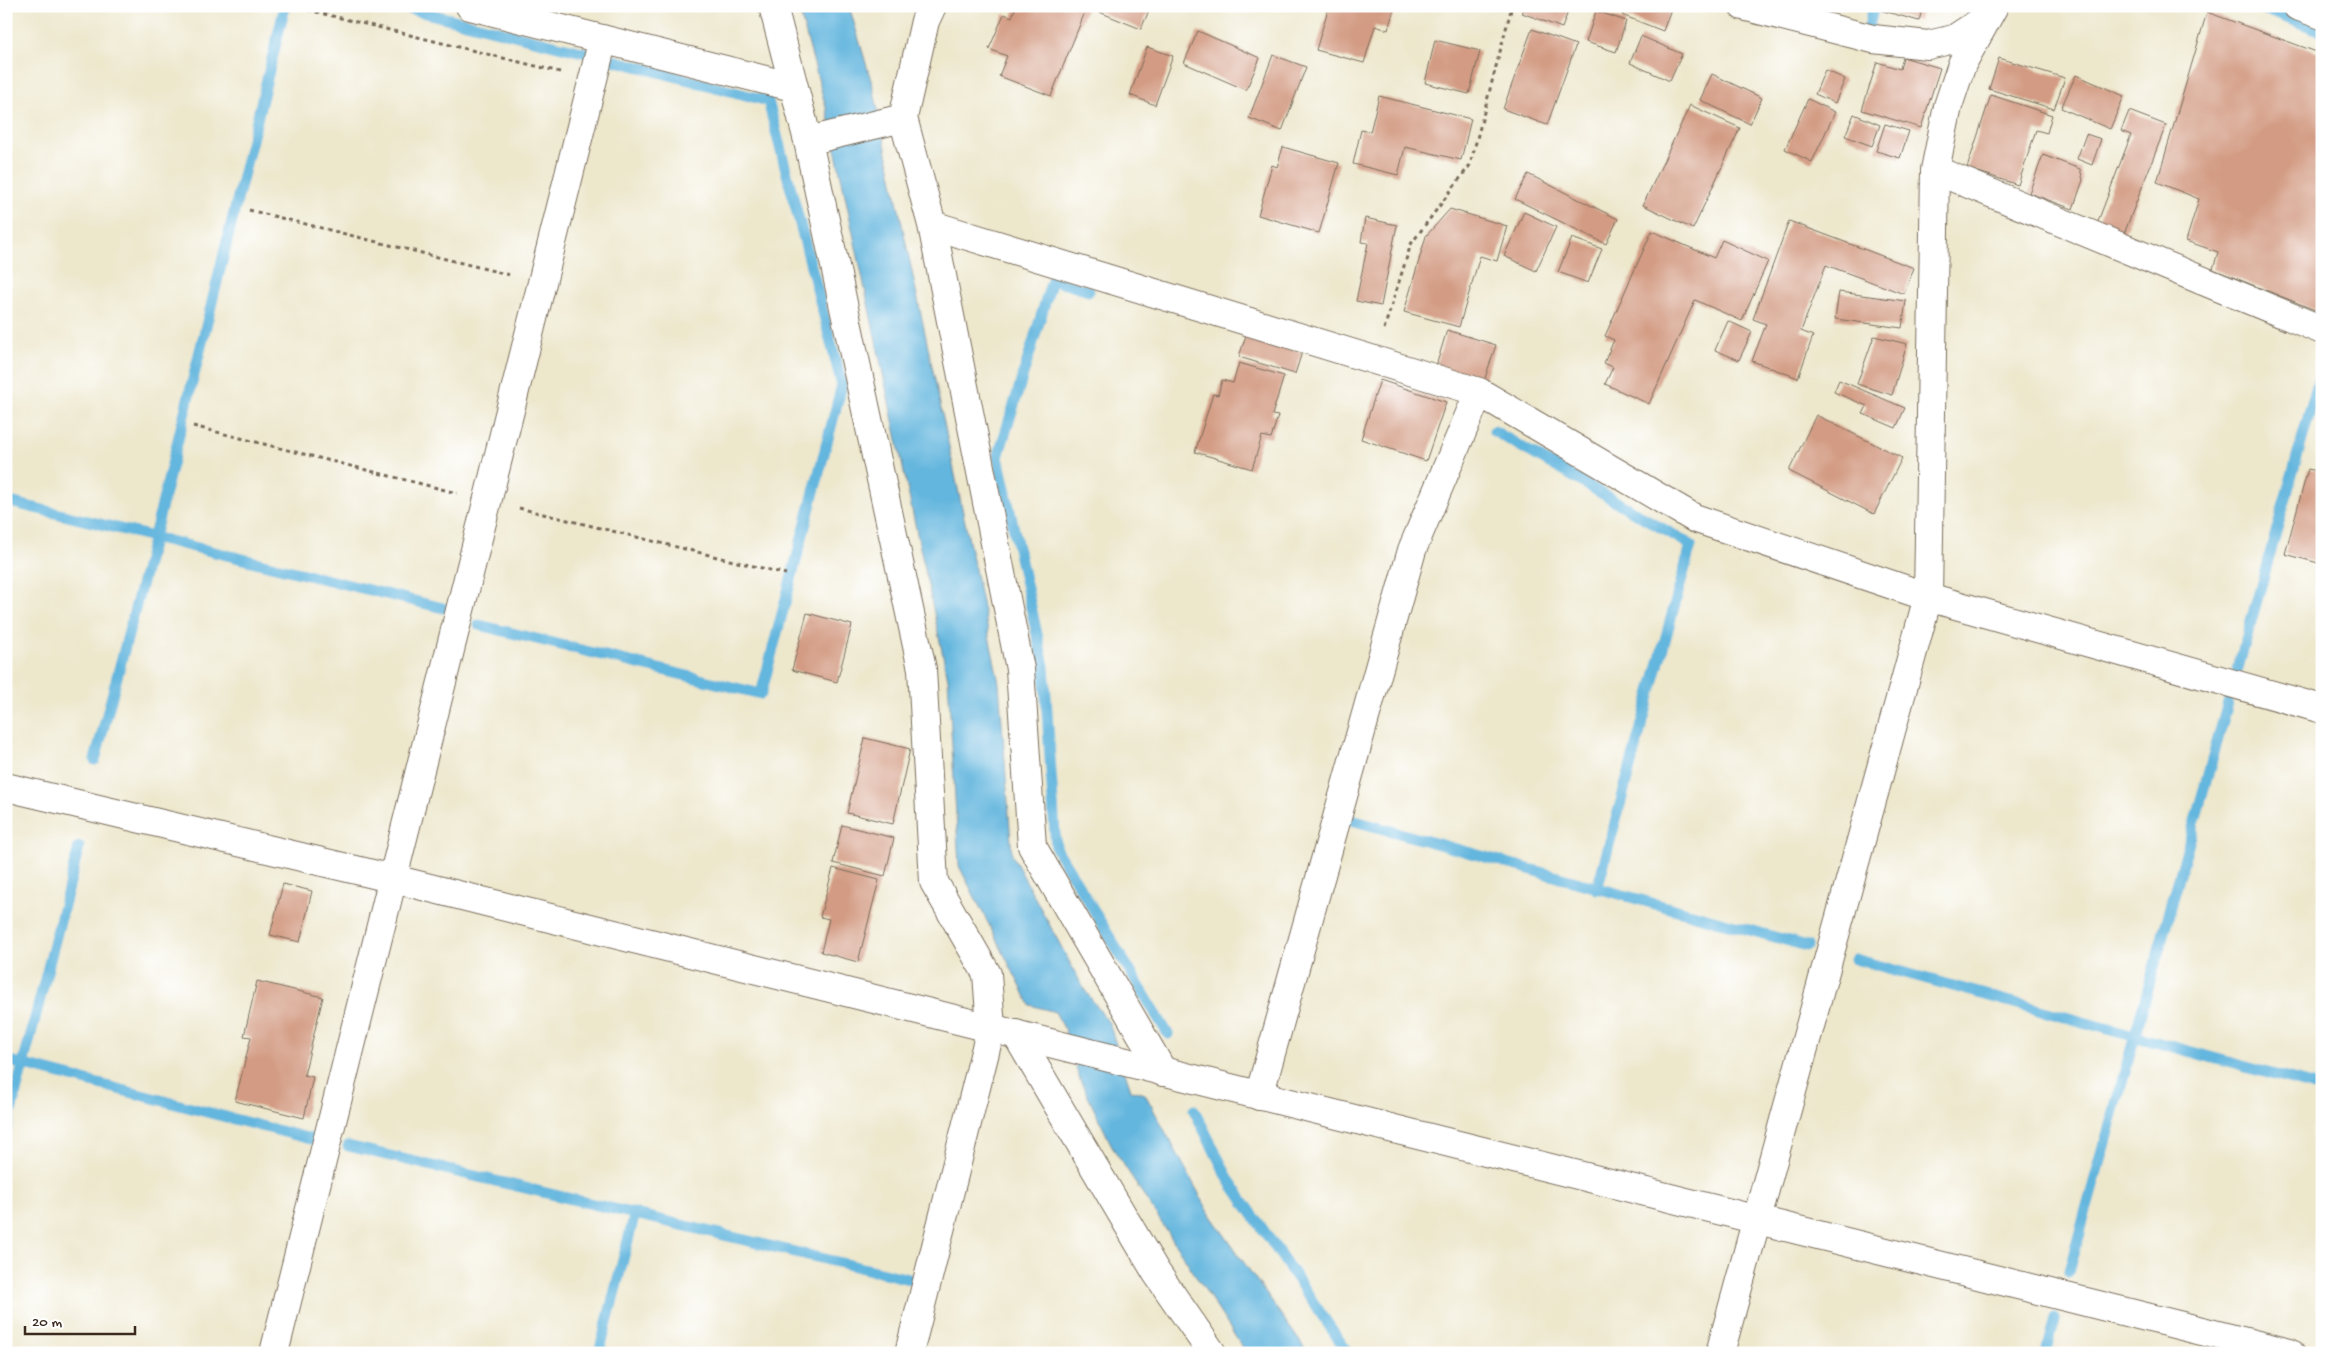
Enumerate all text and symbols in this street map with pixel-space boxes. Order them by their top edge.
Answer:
scale bar [25,1304,135,1336]
text: 20 m [32,1314,62,1332]

